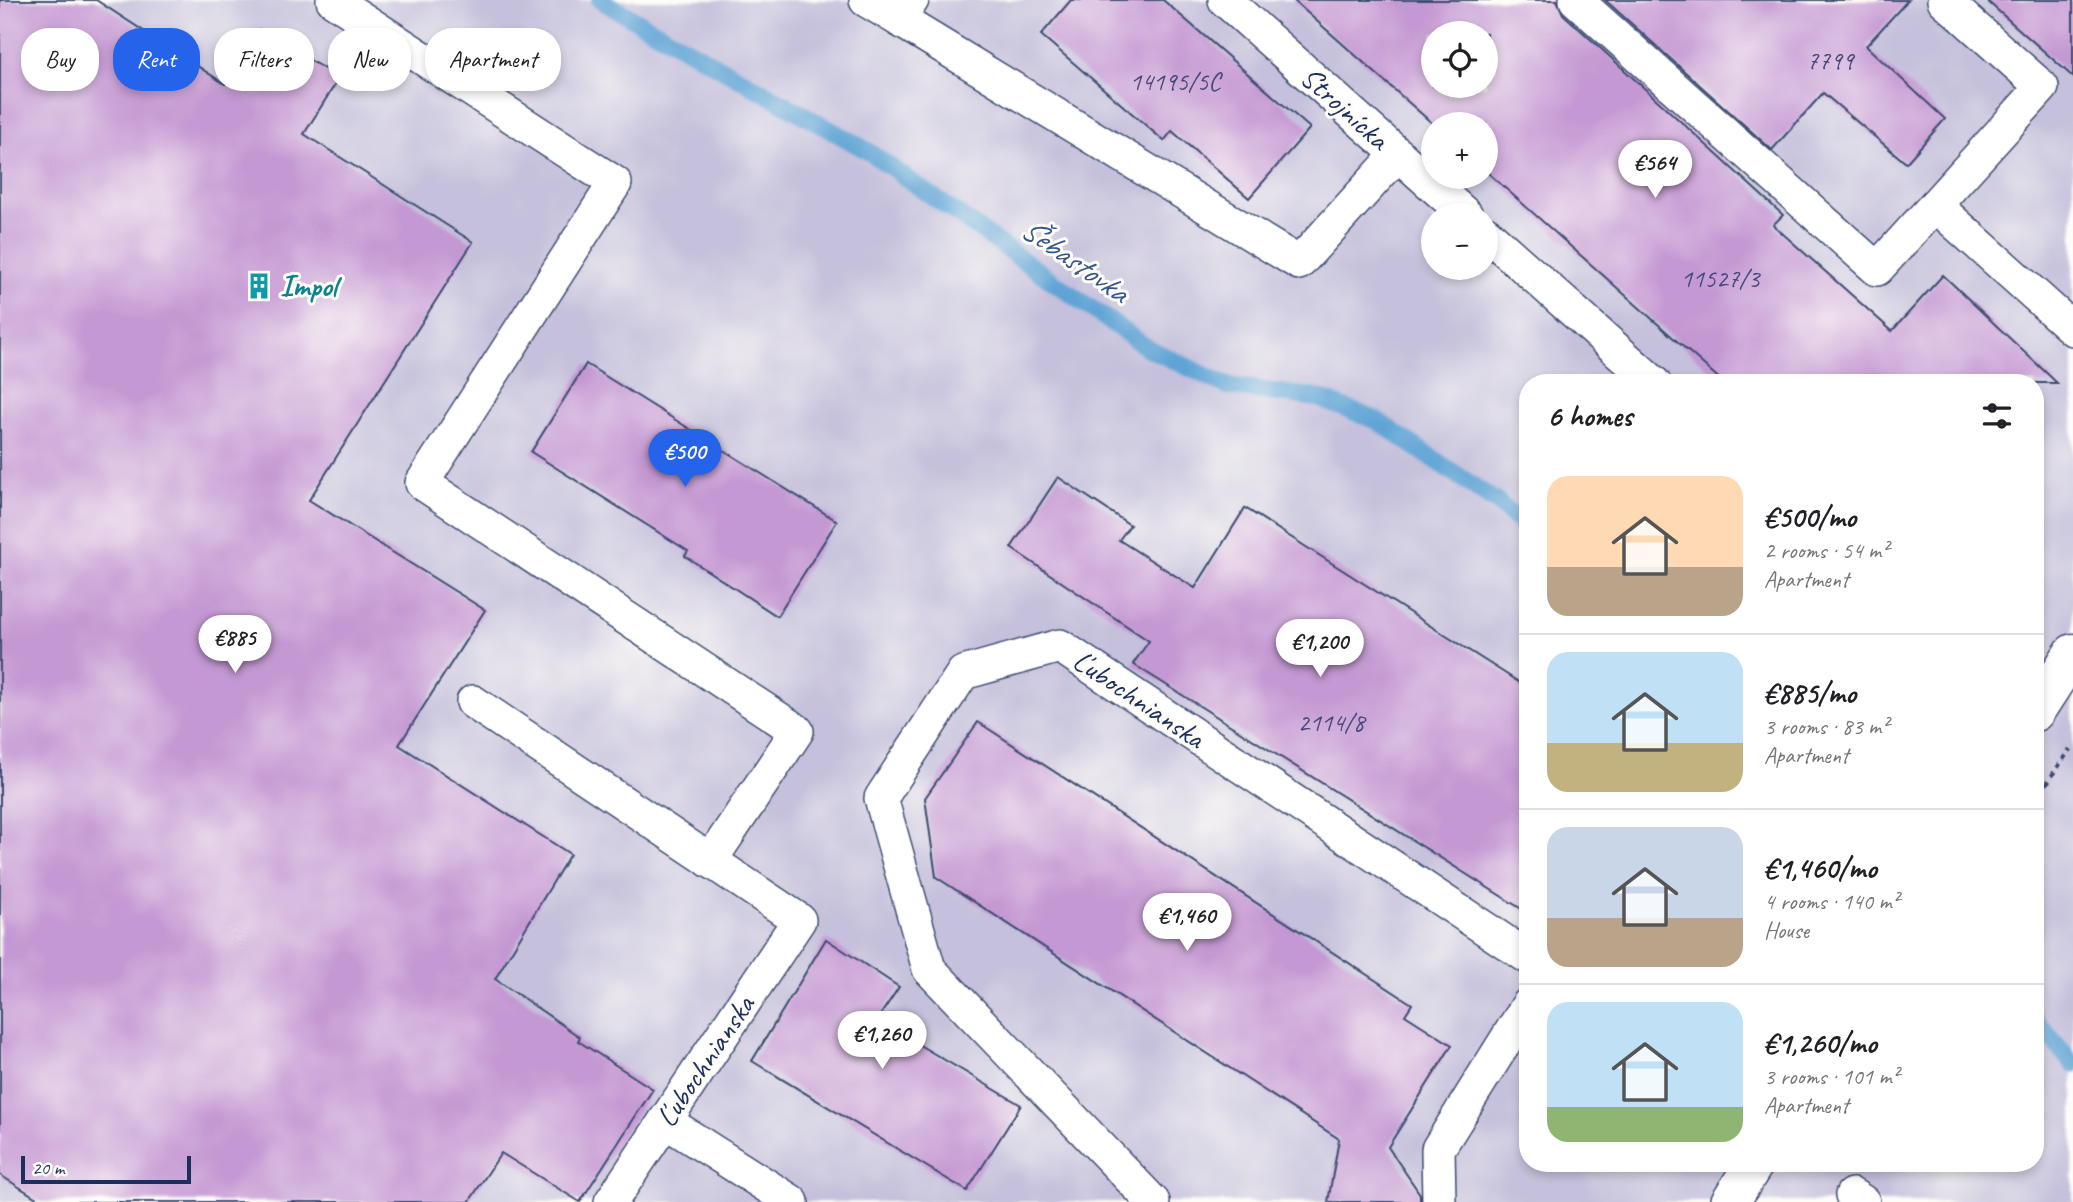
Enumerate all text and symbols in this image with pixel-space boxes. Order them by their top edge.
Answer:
map controls [1421,21,1498,280]
button: locate [1421,21,1498,98]
chip: Buy [21,28,99,91]
chip: Rent [113,28,200,91]
chip: Filters [214,28,314,91]
chip: New [328,28,411,91]
chip: Apartment [425,28,561,91]
house number: 7799 [1807,44,1856,77]
street label: Strojnícka [1293,58,1399,159]
house number: 14195/5C [1129,65,1223,98]
button: + [1421,112,1498,189]
pin: €564 [1614,140,1696,200]
text: €564 [1634,148,1676,177]
button: − [1421,203,1498,280]
water label: Šebastovka [1013,208,1139,313]
house number: 11527/3 [1681,262,1762,295]
place label: Impol [280,267,343,305]
building icon: Impol [244,271,274,301]
text: 6 homes [1547,397,1632,435]
icon: filters [1978,397,2016,435]
pin: €500 [644,430,726,489]
text: €500 [664,437,706,466]
text: €500/mo [1764,498,1856,536]
icon: home [1603,504,1687,588]
text: 2 rooms · 54 m² [1764,536,1888,565]
text: Apartment [1764,565,1849,594]
pin: €885 [194,616,276,675]
pin: €1,200 [1263,620,1377,679]
text: €885 [214,623,256,652]
text: €1,200 [1292,627,1348,656]
street label: Ľubochnianska [1066,641,1214,758]
text: €885/mo [1764,674,1856,712]
icon: home [1603,680,1687,764]
house number: 2114/8 [1297,706,1367,739]
text: 3 rooms · 83 m² [1764,712,1888,741]
text: Apartment [1764,741,1849,770]
text: €1,460/mo [1764,849,1877,887]
icon: home [1603,855,1687,939]
text: 4 rooms · 140 m² [1764,887,1899,916]
pin: €1,460 [1130,894,1244,953]
text: €1,460 [1159,901,1215,930]
text: House [1764,916,1809,945]
street label: Ľubochnianska [647,986,764,1134]
pin: €1,260 [825,1012,939,1071]
text: €1,260 [854,1019,910,1048]
text: €1,260/mo [1764,1024,1877,1062]
icon: home [1603,1030,1687,1114]
text: 3 rooms · 101 m² [1764,1062,1899,1091]
text: Apartment [1764,1091,1849,1120]
scale bar [21,1153,191,1185]
text: 20 m [32,1156,64,1180]

